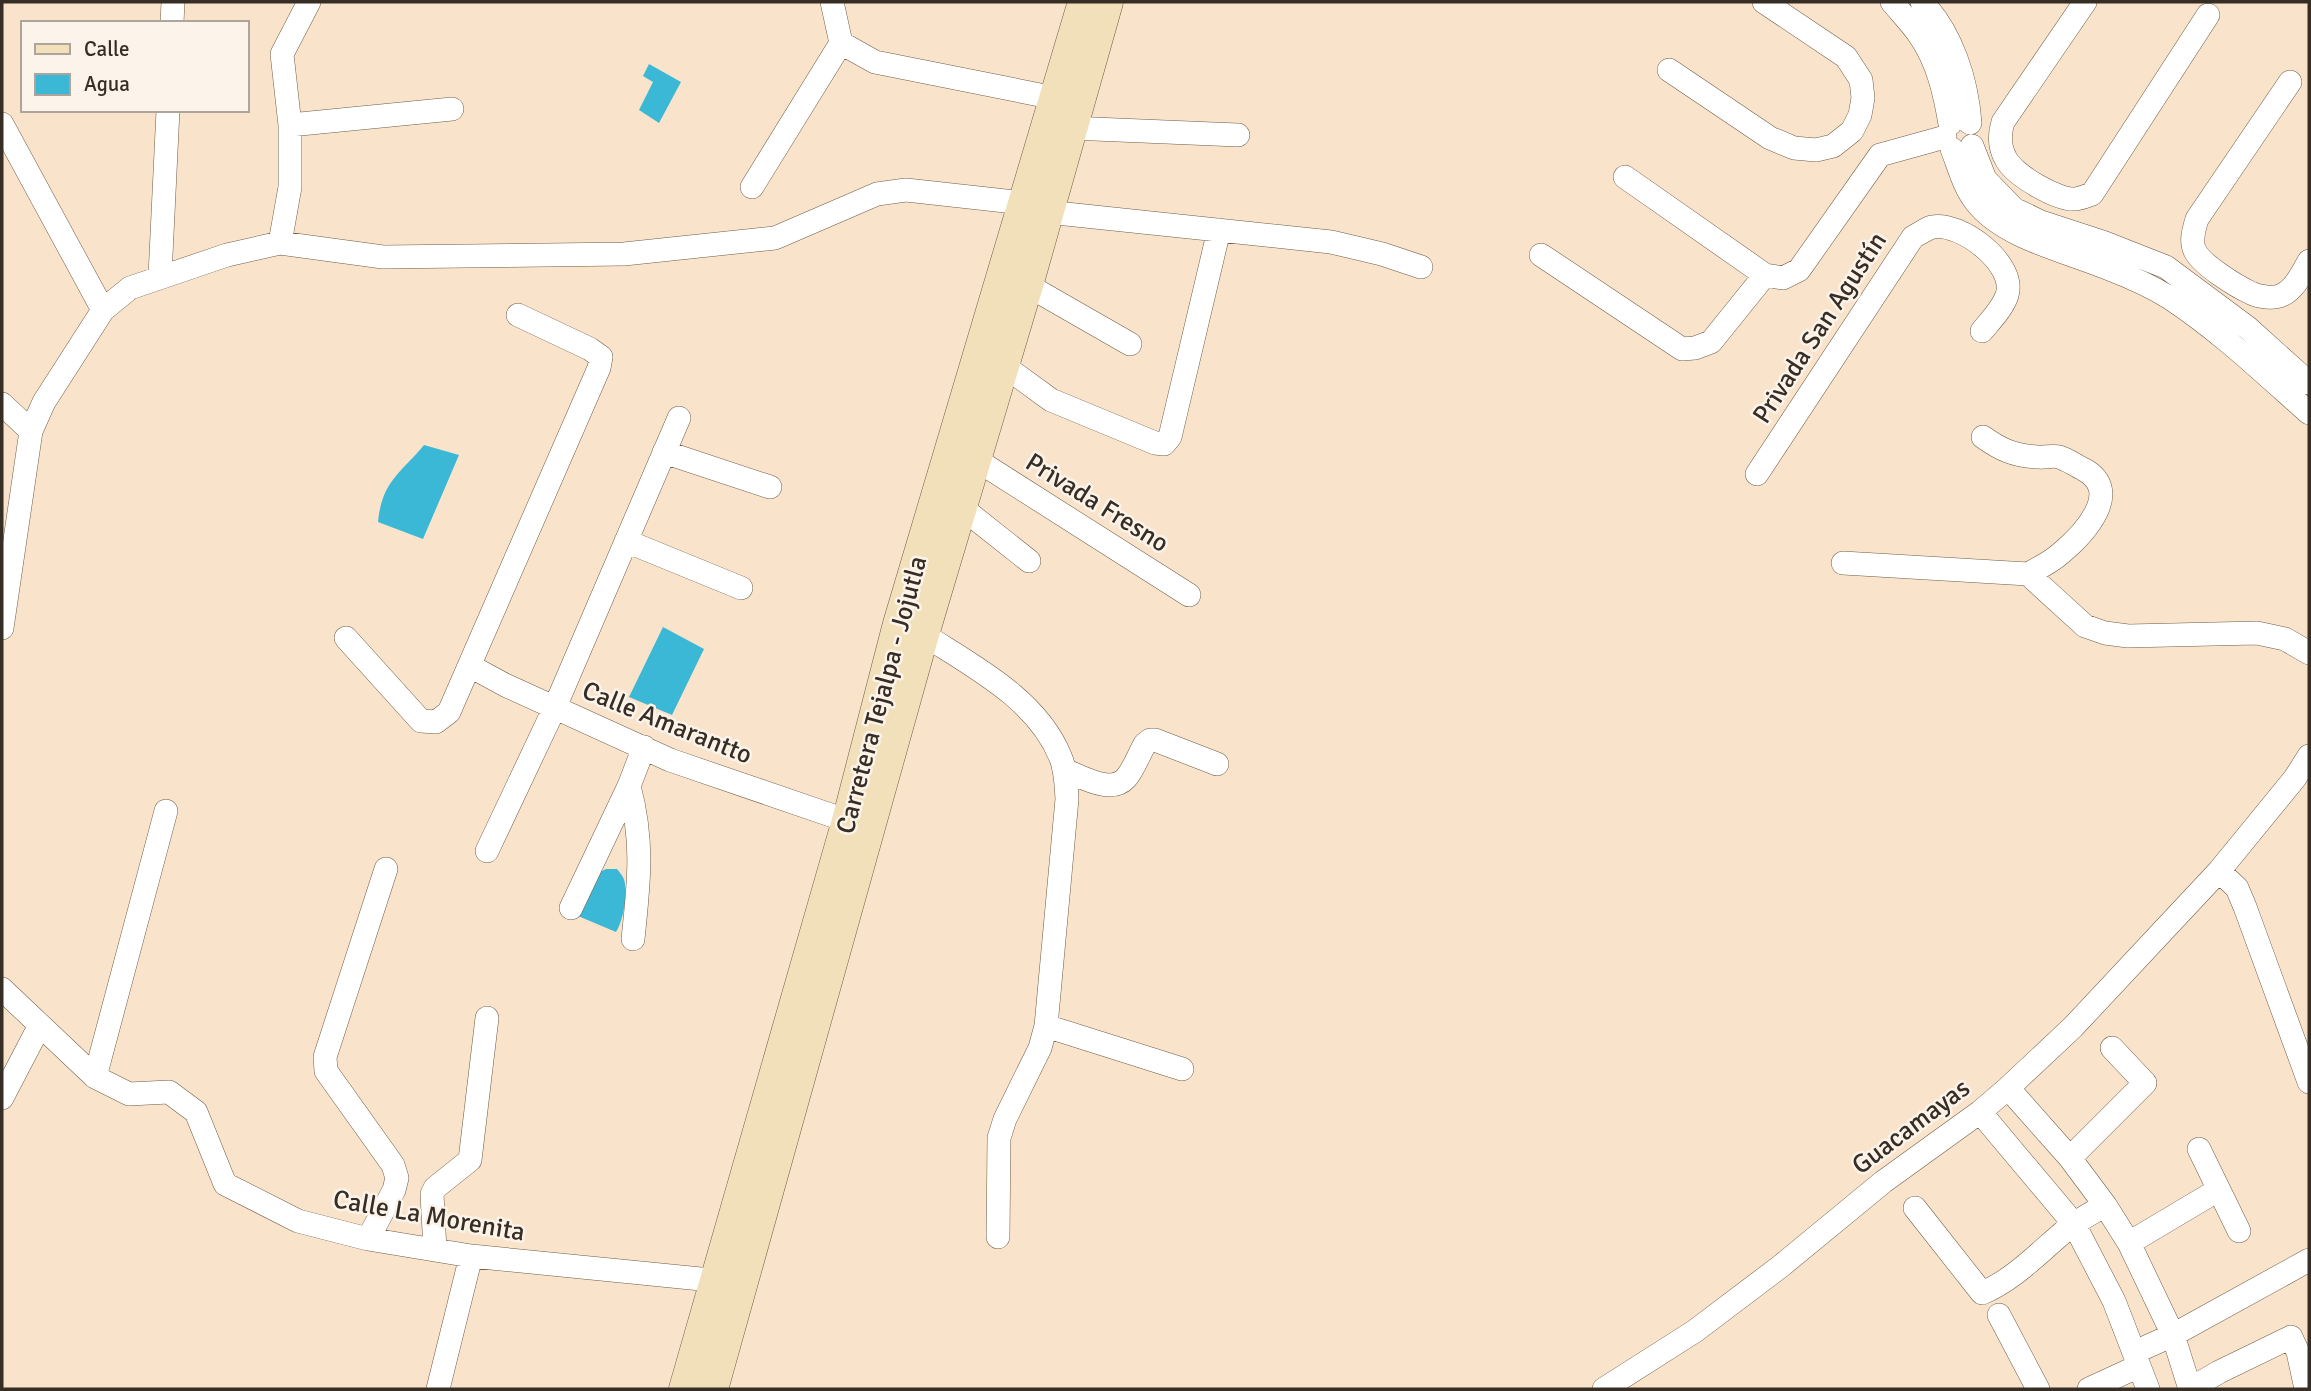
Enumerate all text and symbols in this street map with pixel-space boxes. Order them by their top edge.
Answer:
legend [21,21,248,112]
text: Calle [84,36,130,62]
text: Agua [84,71,130,97]
street label: Privada San Agustín [1746,226,1894,430]
street label: Privada Fresno [1019,446,1175,560]
street label: Carretera Tejalpa - Jojutla [829,553,935,837]
street label: Calle Amarantto [577,674,757,772]
street label: Guacamayas [1846,1072,1976,1182]
street label: Calle La Morenita [331,1183,527,1249]

